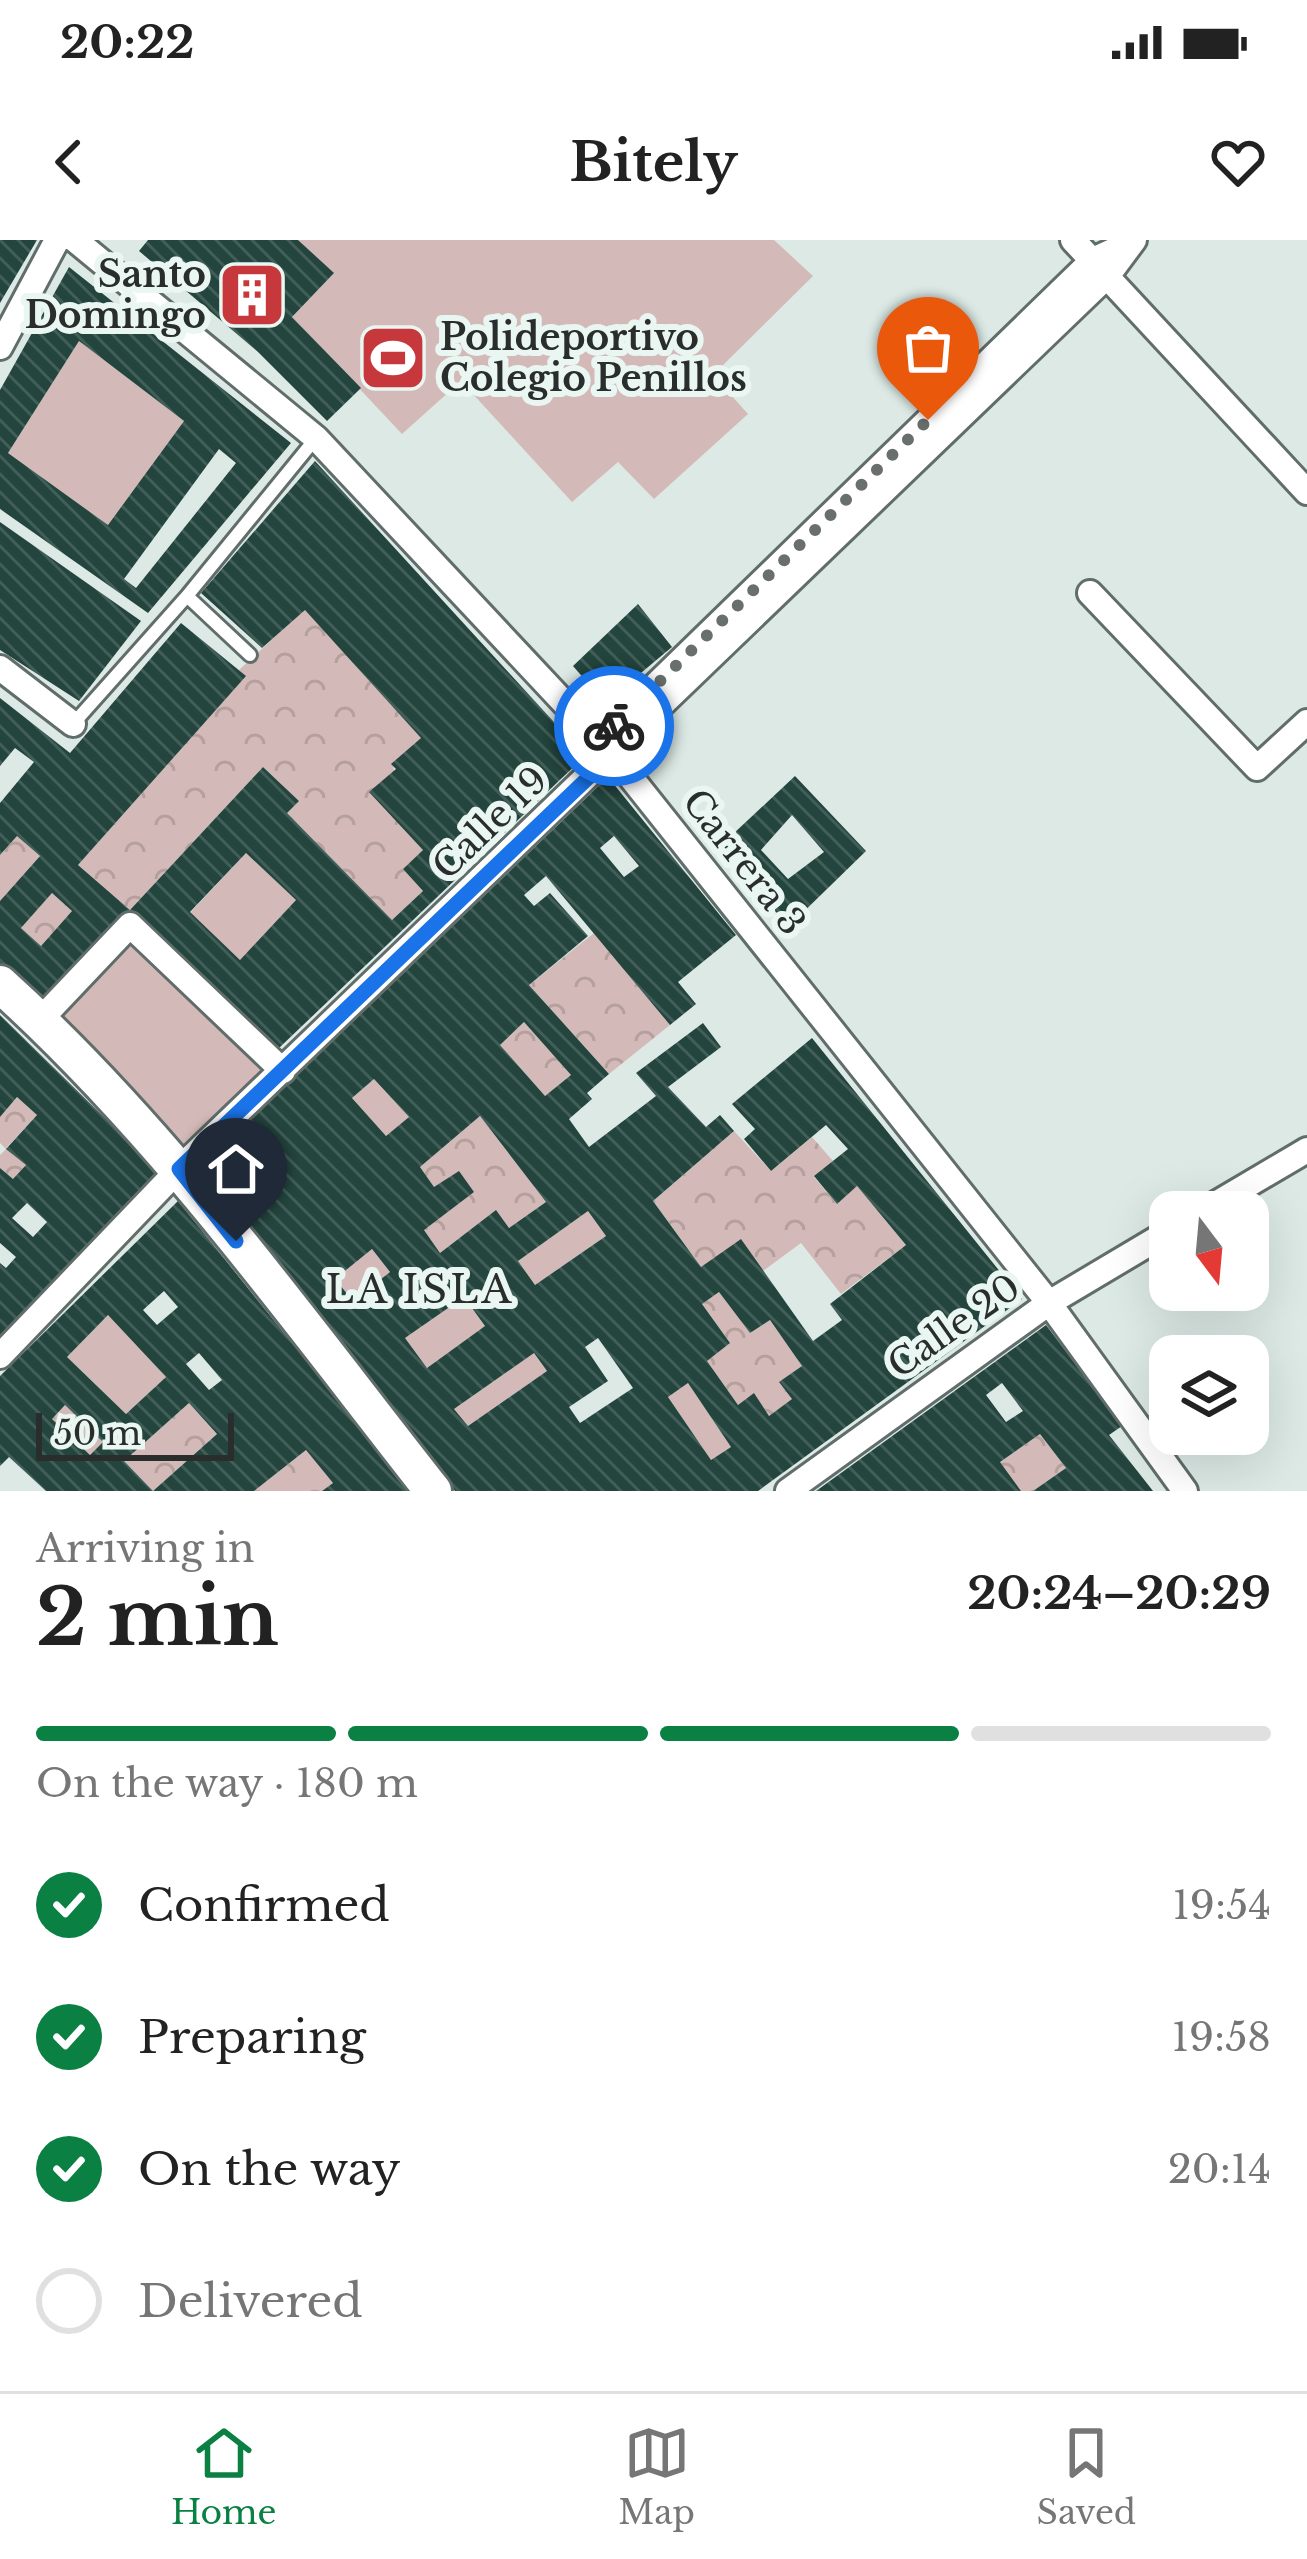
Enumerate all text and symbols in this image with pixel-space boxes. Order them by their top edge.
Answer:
text: 20:22 [60,14,195,70]
icon: back [36,129,102,195]
text: Bitely [569,129,738,196]
icon: heart [1205,129,1271,195]
place label: Santo Domingo [25,252,206,338]
building icon: Santo Domingo [217,260,287,330]
pin [877,297,979,420]
place label: Polideportivo Colegio Penillos [440,315,747,401]
icon: bag [895,315,961,381]
sports icon: Polideportivo Colegio Penillos [358,323,428,393]
courier [554,666,674,786]
icon: bike [581,693,647,759]
street label: Calle 19 [423,757,557,889]
street label: Carrera 3 [673,780,815,944]
pin [185,1118,287,1241]
icon: home [203,1136,269,1202]
north arrow [1149,1191,1269,1311]
map controls [1149,1191,1269,1455]
street label: Calle 20 [879,1264,1029,1388]
district label: LA ISLA [326,1265,514,1314]
button: layers [1149,1335,1269,1455]
scale bar [36,1407,234,1460]
text: 50 m [54,1413,141,1454]
text: Arriving in [36,1524,255,1573]
text: 20:24–20:29 [967,1565,1271,1621]
text: 2 min [36,1569,279,1666]
text: On the way · 180 m [36,1759,418,1808]
icon: check [36,1872,102,1938]
text: Confirmed [138,1877,390,1933]
text: 19:54 [1172,1881,1271,1930]
icon: check [36,2004,102,2070]
text: Preparing [138,2009,366,2065]
text: 19:58 [1172,2013,1271,2062]
icon: check [36,2136,102,2202]
text: On the way [138,2141,401,2197]
text: 20:14 [1168,2145,1271,2194]
text: Delivered [138,2273,363,2329]
tab: Home [171,2420,276,2533]
tab: Map [618,2420,695,2533]
tab: Saved [1037,2420,1136,2533]

